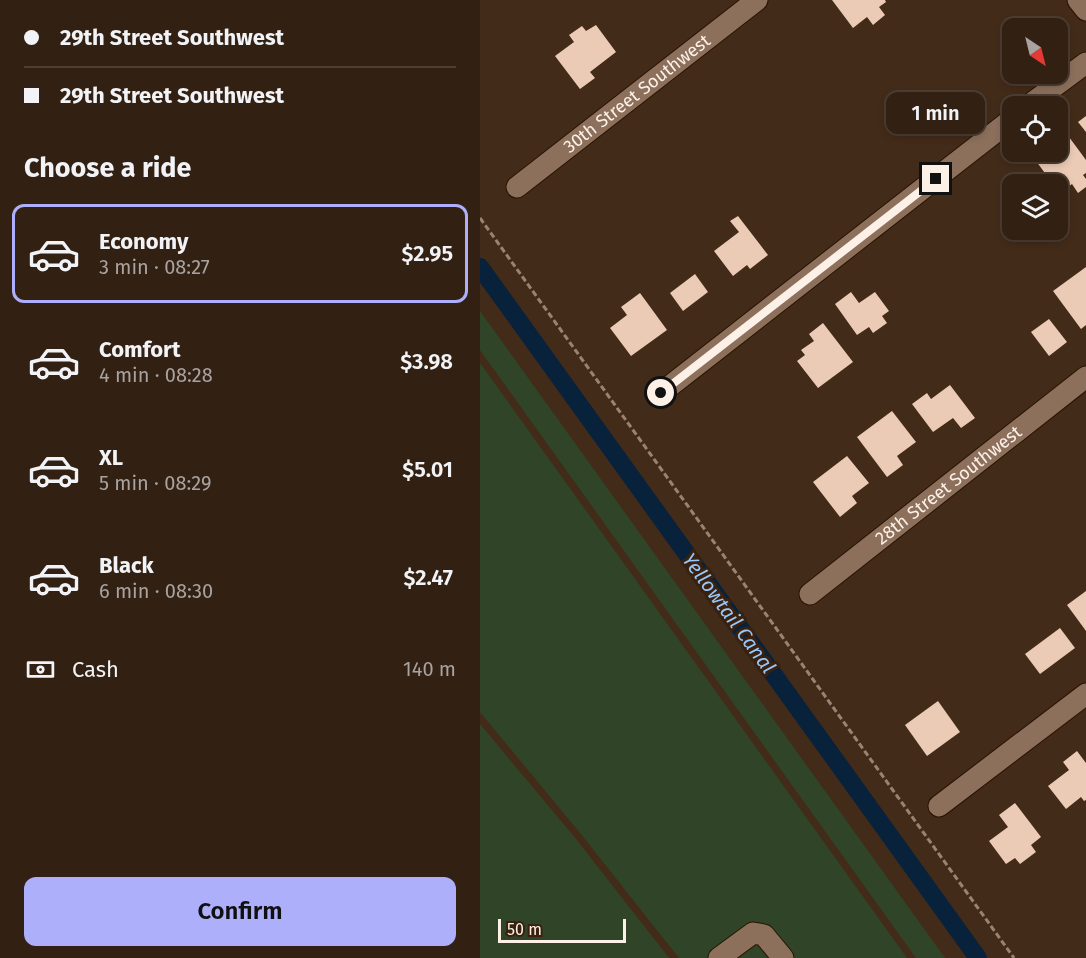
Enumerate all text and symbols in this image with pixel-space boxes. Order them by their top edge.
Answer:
north arrow [1002,18,1068,84]
map controls [1002,18,1068,240]
text: 29th Street Southwest [60,24,284,51]
street label: 30th Street Southwest [559,29,715,158]
text: 29th Street Southwest [60,82,284,109]
callout: 1 min [886,92,986,134]
button: locate [1002,96,1068,162]
text: 1 min [911,101,960,125]
text: Choose a ride [24,152,191,184]
route end [922,165,949,192]
button: layers [1002,174,1068,240]
icon: car [27,227,81,281]
text: Economy [99,228,188,255]
text: $2.95 [401,240,453,267]
text: 3 min · 08:27 [99,255,210,279]
icon: car [27,335,81,389]
text: Comfort [99,336,180,363]
text: $3.98 [400,348,453,375]
text: 4 min · 08:28 [99,363,213,387]
route start [647,379,674,406]
street label: 28th Street Southwest [871,421,1026,549]
icon: car [27,443,81,497]
text: XL [99,444,123,471]
text: $5.01 [402,456,453,483]
text: 5 min · 08:29 [99,471,211,495]
water label: Yellowtail Canal [677,548,781,678]
icon: car [27,551,81,605]
text: Black [99,552,154,579]
text: $2.47 [403,564,453,591]
text: 6 min · 08:30 [99,579,213,603]
icon: cash [24,653,57,686]
text: Cash [72,656,119,683]
text: 140 m [403,657,456,681]
button: Confirm [24,877,456,946]
scale bar [498,916,626,944]
text: 50 m [507,920,542,939]

